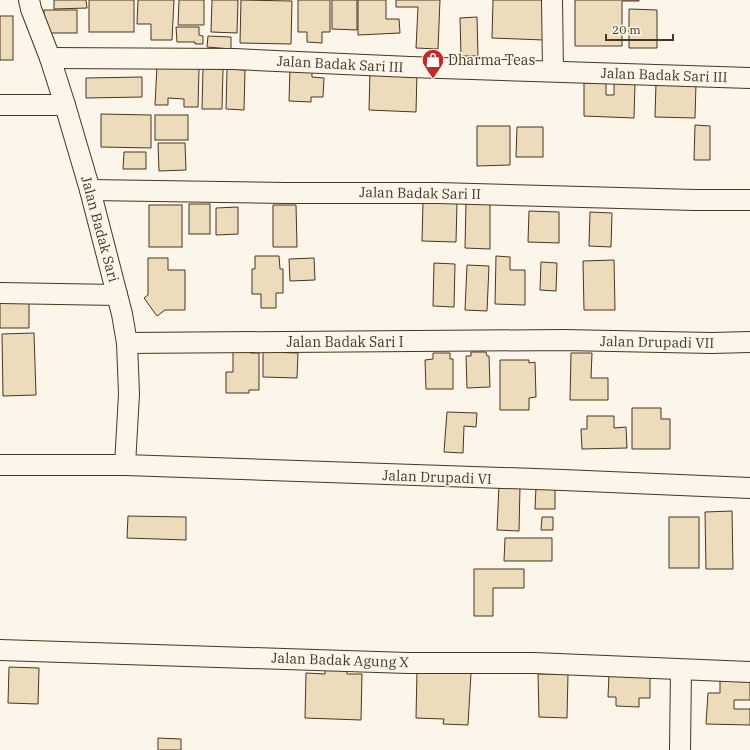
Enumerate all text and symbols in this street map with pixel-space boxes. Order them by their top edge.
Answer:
scale bar [606,16,673,42]
text: 20 m [612,22,641,37]
shop icon: Dharma Teas [420,47,446,80]
place label: Dharma Teas [448,51,535,69]
street label: Jalan Badak Sari III [276,52,404,76]
street label: Jalan Badak Sari III [600,64,728,86]
street label: Jalan Badak Sari [77,174,123,284]
street label: Jalan Badak Sari II [359,183,481,203]
street label: Jalan Drupadi VII [600,332,715,352]
street label: Jalan Badak Sari I [286,333,404,351]
street label: Jalan Drupadi VI [382,466,492,488]
street label: Jalan Badak Agung X [271,649,410,671]

